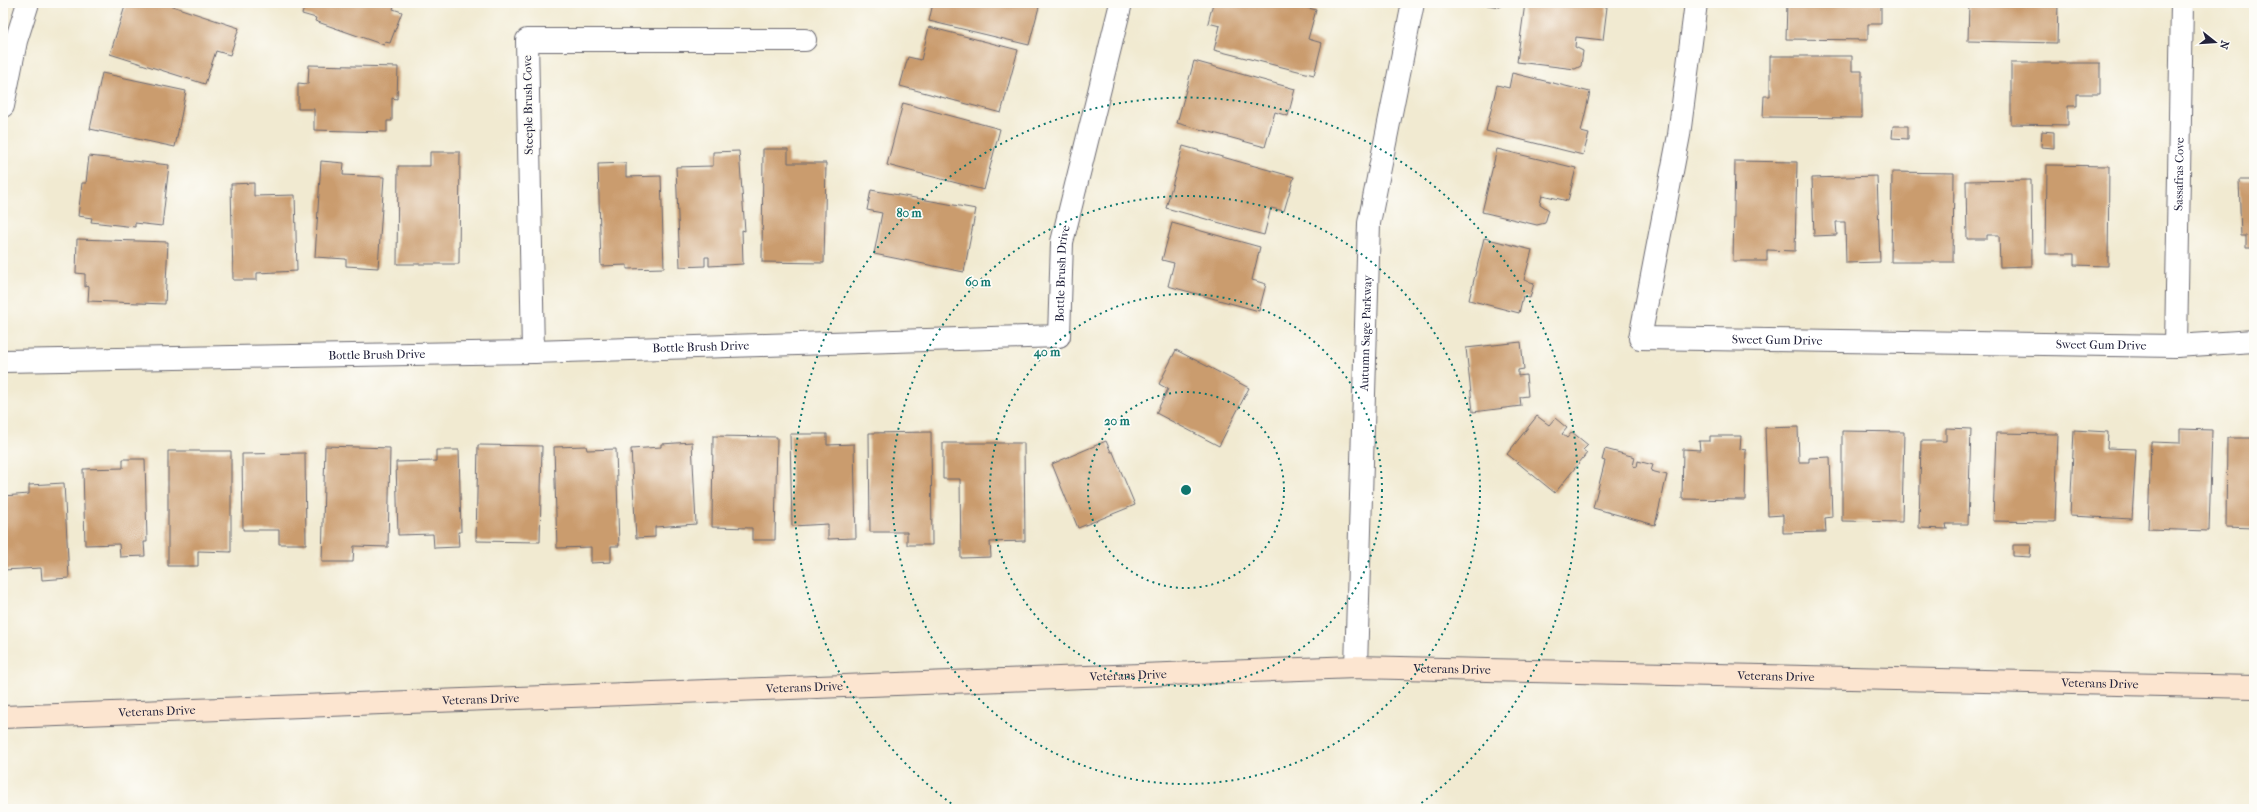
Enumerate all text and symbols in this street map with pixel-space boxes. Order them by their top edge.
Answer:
north arrow [2195,22,2235,62]
text: N [2216,39,2232,51]
street label: Steeple Brush Cove [520,55,536,155]
street label: Sassafras Cove [2171,137,2187,211]
text: 80 m [896,206,923,220]
street label: Bottle Brush Drive [1052,224,1073,322]
street label: Autumn Sage Parkway [1357,274,1374,392]
text: 60 m [965,275,992,289]
street label: Sweet Gum Drive [1732,332,1823,348]
street label: Sweet Gum Drive [2056,337,2147,353]
street label: Bottle Brush Drive [652,338,750,355]
text: 40 m [1033,345,1061,360]
street label: Bottle Brush Drive [328,347,426,362]
text: 20 m [1104,414,1131,428]
centre of rings [1179,483,1193,497]
street label: Veterans Drive [1412,661,1491,677]
street label: Veterans Drive [1088,667,1167,684]
street label: Veterans Drive [1736,668,1815,684]
street label: Veterans Drive [2060,676,2139,691]
street label: Veterans Drive [765,679,843,696]
street label: Veterans Drive [441,691,520,708]
street label: Veterans Drive [117,703,196,720]

